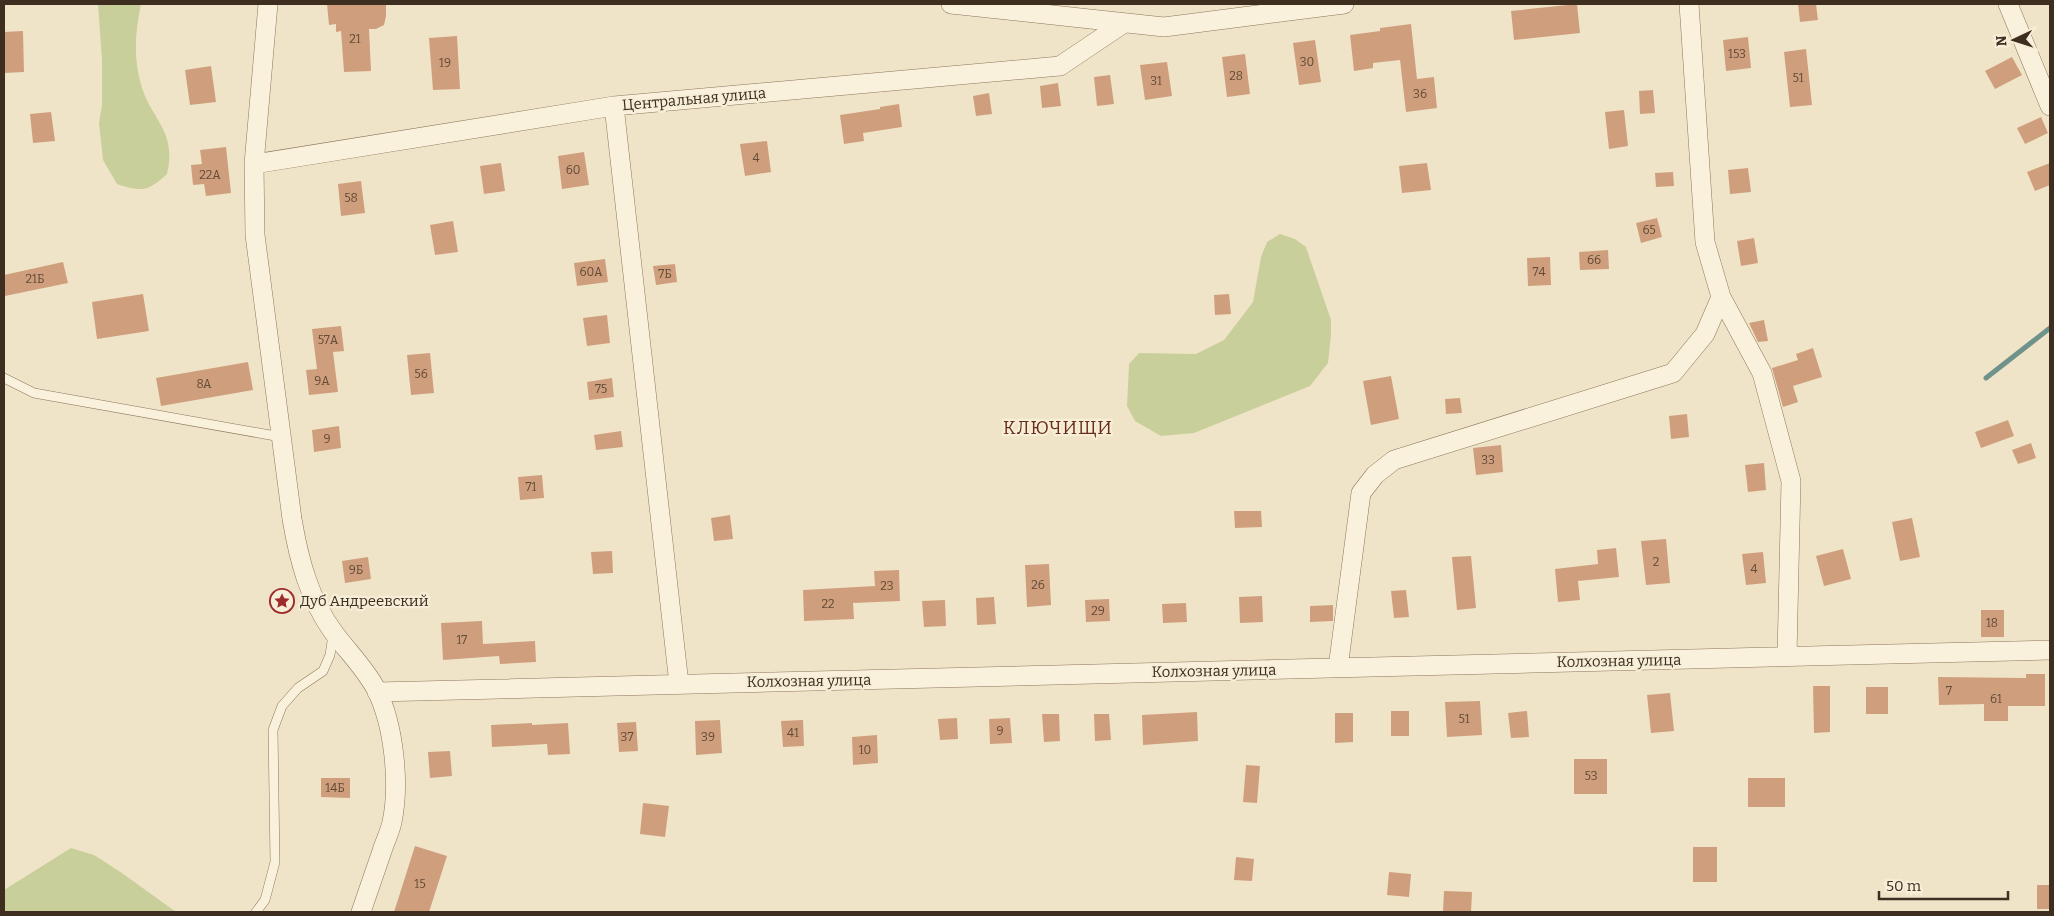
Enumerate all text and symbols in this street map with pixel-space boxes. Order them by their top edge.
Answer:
north arrow [1989,15,2039,65]
house number: 21 [349,32,361,46]
text: N [1993,35,2010,47]
house number: 153 [1728,47,1746,61]
house number: 30 [1300,55,1314,69]
house number: 19 [439,56,451,70]
house number: 28 [1229,69,1243,83]
house number: 51 [1792,71,1804,85]
house number: 31 [1150,74,1162,88]
street label: Центральная улица [621,84,767,114]
house number: 36 [1413,87,1427,101]
house number: 4 [752,151,760,165]
house number: 60 [566,163,580,177]
house number: 22А [199,168,221,182]
house number: 58 [344,191,358,205]
house number: 65 [1642,223,1656,237]
house number: 66 [1587,253,1601,267]
house number: 60А [579,265,603,279]
house number: 74 [1533,265,1545,279]
house number: 7Б [658,267,672,281]
house number: 21Б [26,272,44,286]
house number: 57А [318,333,339,347]
house number: 56 [414,367,428,381]
house number: 9А [314,374,330,388]
house number: 8А [196,377,212,391]
house number: 75 [595,382,607,396]
district label: КЛЮЧИЩИ [1003,417,1113,439]
house number: 9 [323,432,331,446]
house number: 33 [1481,453,1495,467]
house number: 71 [526,480,537,494]
house number: 2 [1653,555,1659,569]
house number: 4 [1750,562,1758,576]
house number: 9Б [349,563,363,577]
house number: 26 [1031,578,1045,592]
house number: 23 [880,579,894,593]
place icon: Дуб Андреевский [269,588,295,614]
place label: Дуб Андреевский [300,592,429,610]
house number: 22 [821,597,835,611]
house number: 29 [1091,604,1105,618]
house number: 18 [1986,616,1998,630]
house number: 17 [457,633,467,647]
street label: Колхозная улица [1557,651,1681,671]
street label: Колхозная улица [1152,661,1276,681]
street label: Колхозная улица [747,671,871,691]
house number: 7 [1946,684,1952,698]
house number: 61 [1990,692,2002,706]
house number: 51 [1458,712,1470,726]
house number: 9 [996,724,1004,738]
house number: 41 [787,726,799,740]
house number: 37 [621,730,633,744]
house number: 39 [701,730,715,744]
house number: 10 [859,743,871,757]
house number: 53 [1585,769,1598,783]
house number: 14Б [325,781,345,795]
scale bar [1879,868,2008,900]
house number: 15 [414,877,426,891]
text: 50 m [1886,877,1922,895]

